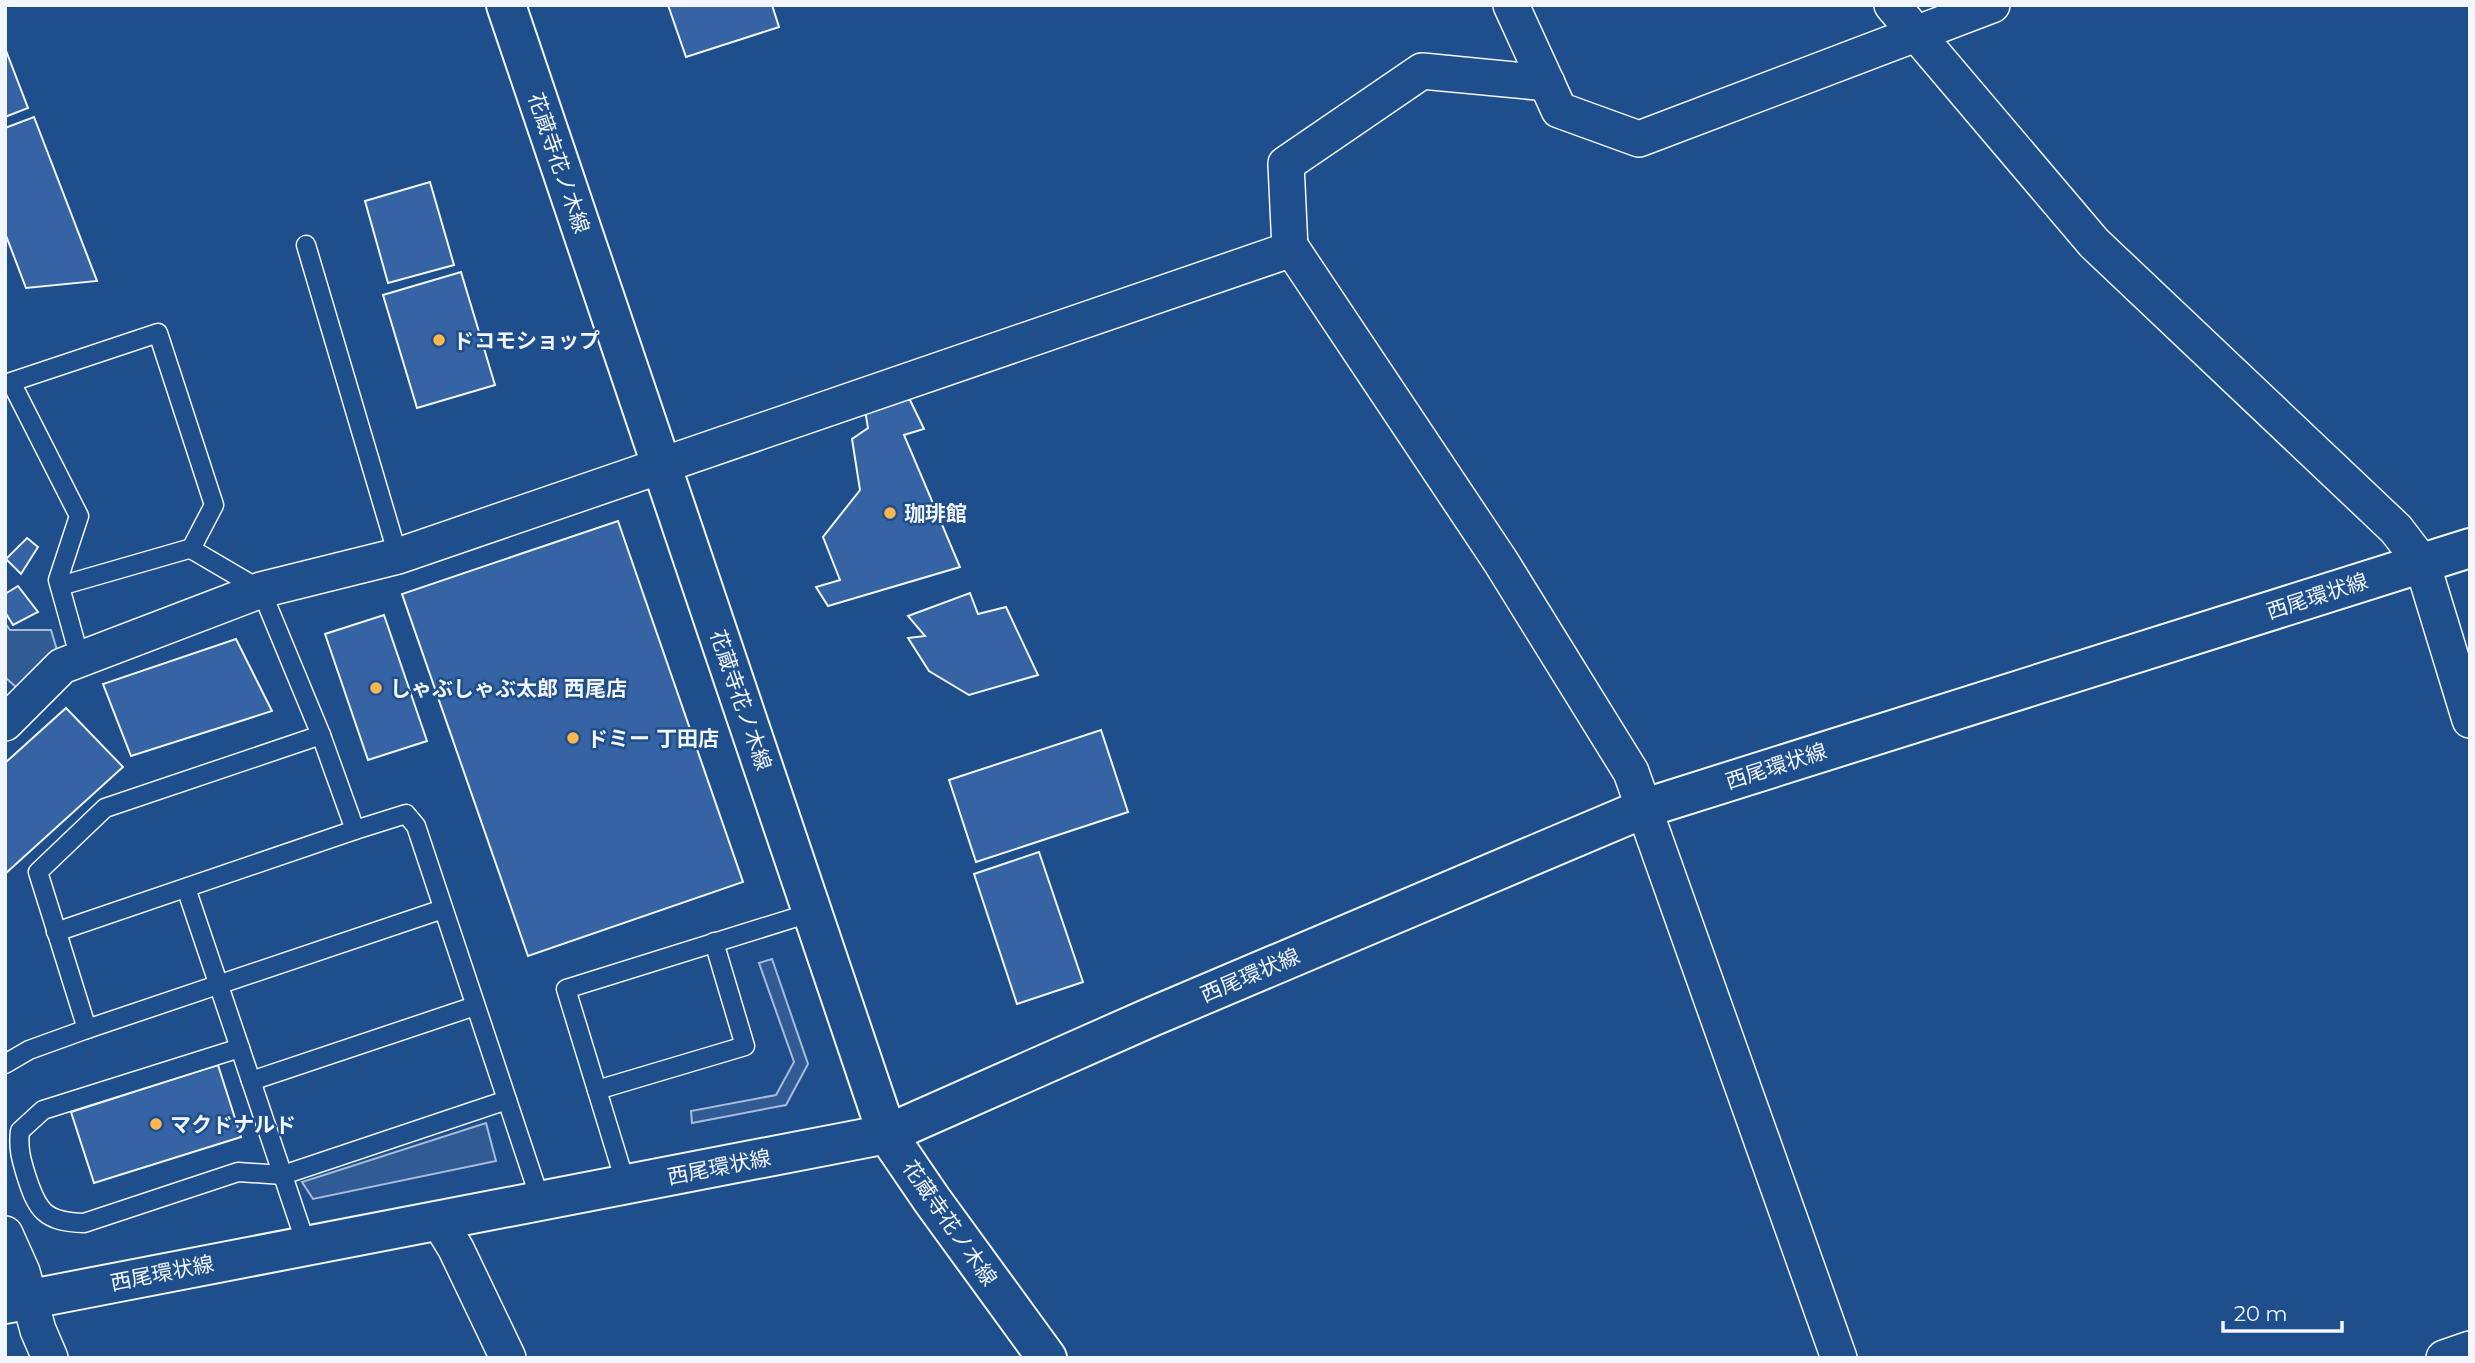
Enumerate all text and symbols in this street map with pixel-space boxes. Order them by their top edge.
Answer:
street label: 花蔵寺花ノ木線 [523,89,595,237]
place label: ドコモショップ [453,328,600,353]
marker: ドコモショップ [431,332,447,348]
place label: 珈琲館 [904,501,967,526]
marker: 珈琲館 [882,505,898,521]
street label: 西尾環状線 [2263,568,2371,624]
street label: 花蔵寺花ノ木線 [705,626,777,774]
place label: しゃぶしゃぶ太郎 西尾店 [390,676,627,701]
marker: しゃぶしゃぶ太郎 西尾店 [368,680,384,696]
place label: ドミー 丁田店 [587,726,719,751]
marker: ドミー 丁田店 [565,730,581,746]
street label: 西尾環状線 [1722,738,1830,794]
street label: 西尾環状線 [1197,943,1303,1007]
place label: マクドナルド [170,1112,296,1137]
marker: マクドナルド [148,1116,164,1132]
street label: 西尾環状線 [665,1145,773,1189]
street label: 花蔵寺花ノ木線 [898,1156,1002,1290]
street label: 西尾環状線 [108,1251,216,1295]
scale bar [2223,1290,2342,1334]
text: 20 m [2234,1301,2288,1326]

